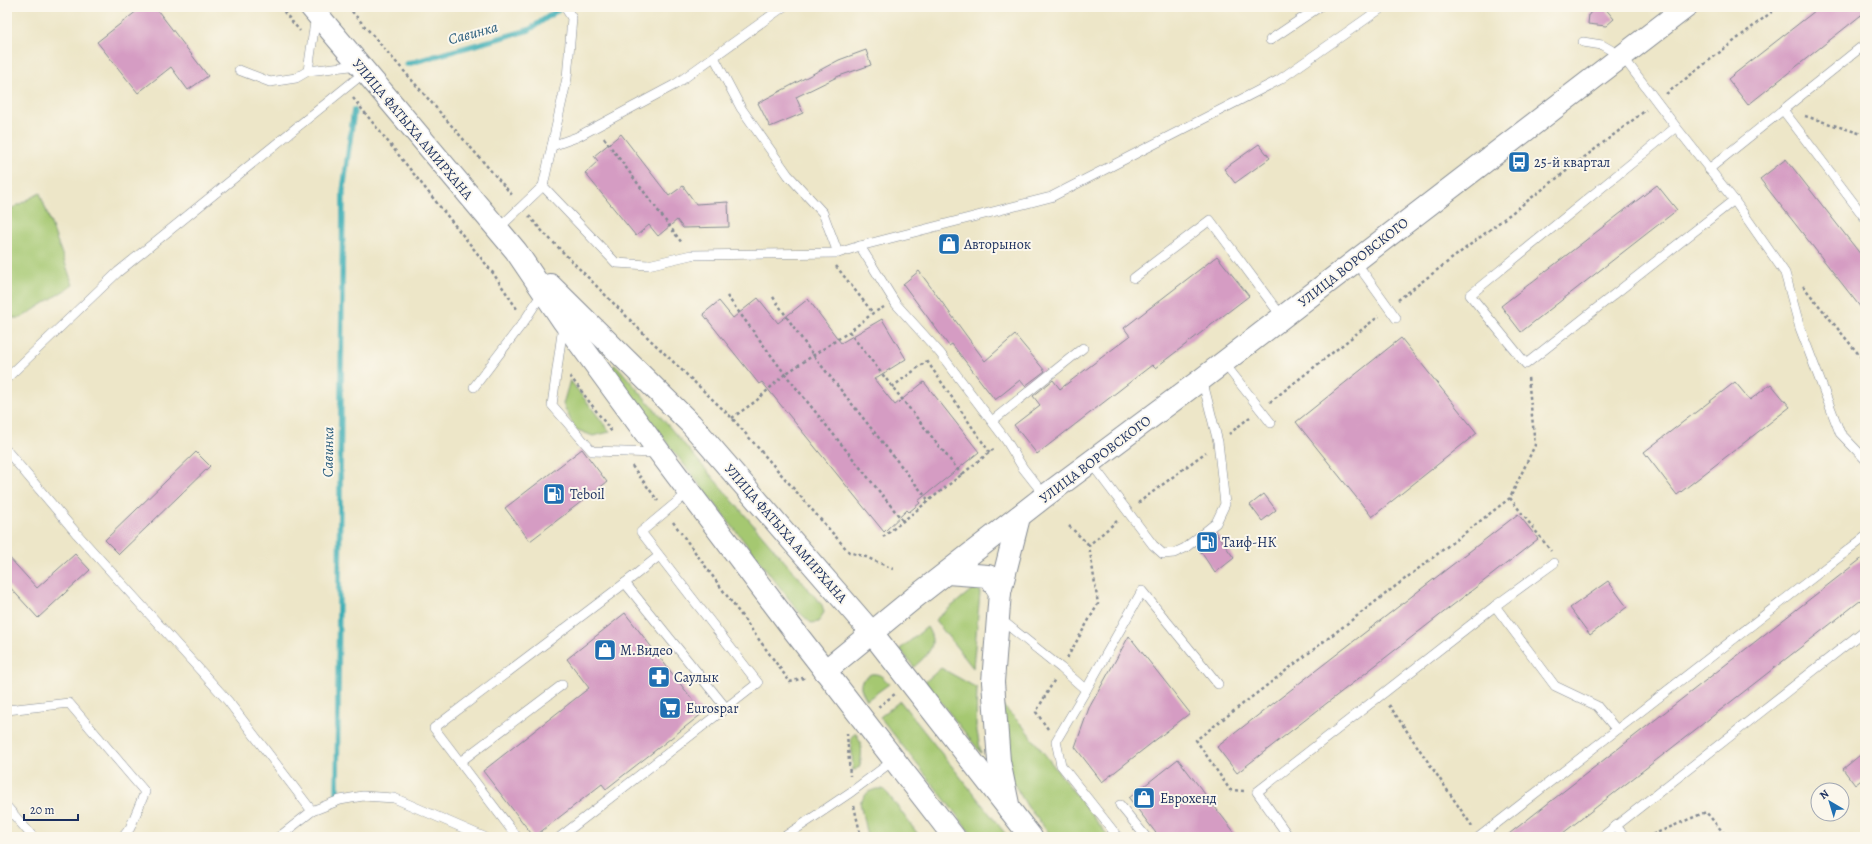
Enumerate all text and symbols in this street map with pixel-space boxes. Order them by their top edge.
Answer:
water label: Савинка [446,17,500,49]
street label: УЛИЦА ФАТЫХА АМИРХАНА [348,55,478,204]
bus stop icon: 25-й квартал [1506,149,1532,175]
place label: 25-й квартал [1534,153,1610,172]
street label: УЛИЦА ВОРОВСКОГО [1294,213,1413,311]
shop icon: Авторынок [936,231,962,257]
place label: Авторынок [963,235,1031,254]
street label: УЛИЦА ВОРОВСКОГО [1036,411,1155,508]
water label: Савинка [318,426,338,478]
street label: УЛИЦА ФАТЫХА АМИРХАНА [720,460,852,608]
fuel station icon: Teboil [541,481,567,507]
place label: Teboil [570,485,605,504]
fuel station icon: Таиф-НК [1194,529,1220,555]
place label: Таиф-НК [1222,533,1277,552]
shop icon: М.Видео [592,637,618,663]
place label: М.Видео [620,641,673,660]
pharmacy icon: Саулык [646,664,672,690]
place label: Саулык [674,668,719,687]
supermarket icon: Eurospar [657,695,683,721]
place label: Eurospar [686,699,739,718]
north arrow [1810,782,1850,822]
shop icon: Еврохенд [1131,785,1157,811]
text: N [1816,786,1832,803]
place label: Еврохенд [1160,789,1217,808]
scale bar [24,796,78,822]
text: 20 m [30,802,54,818]

